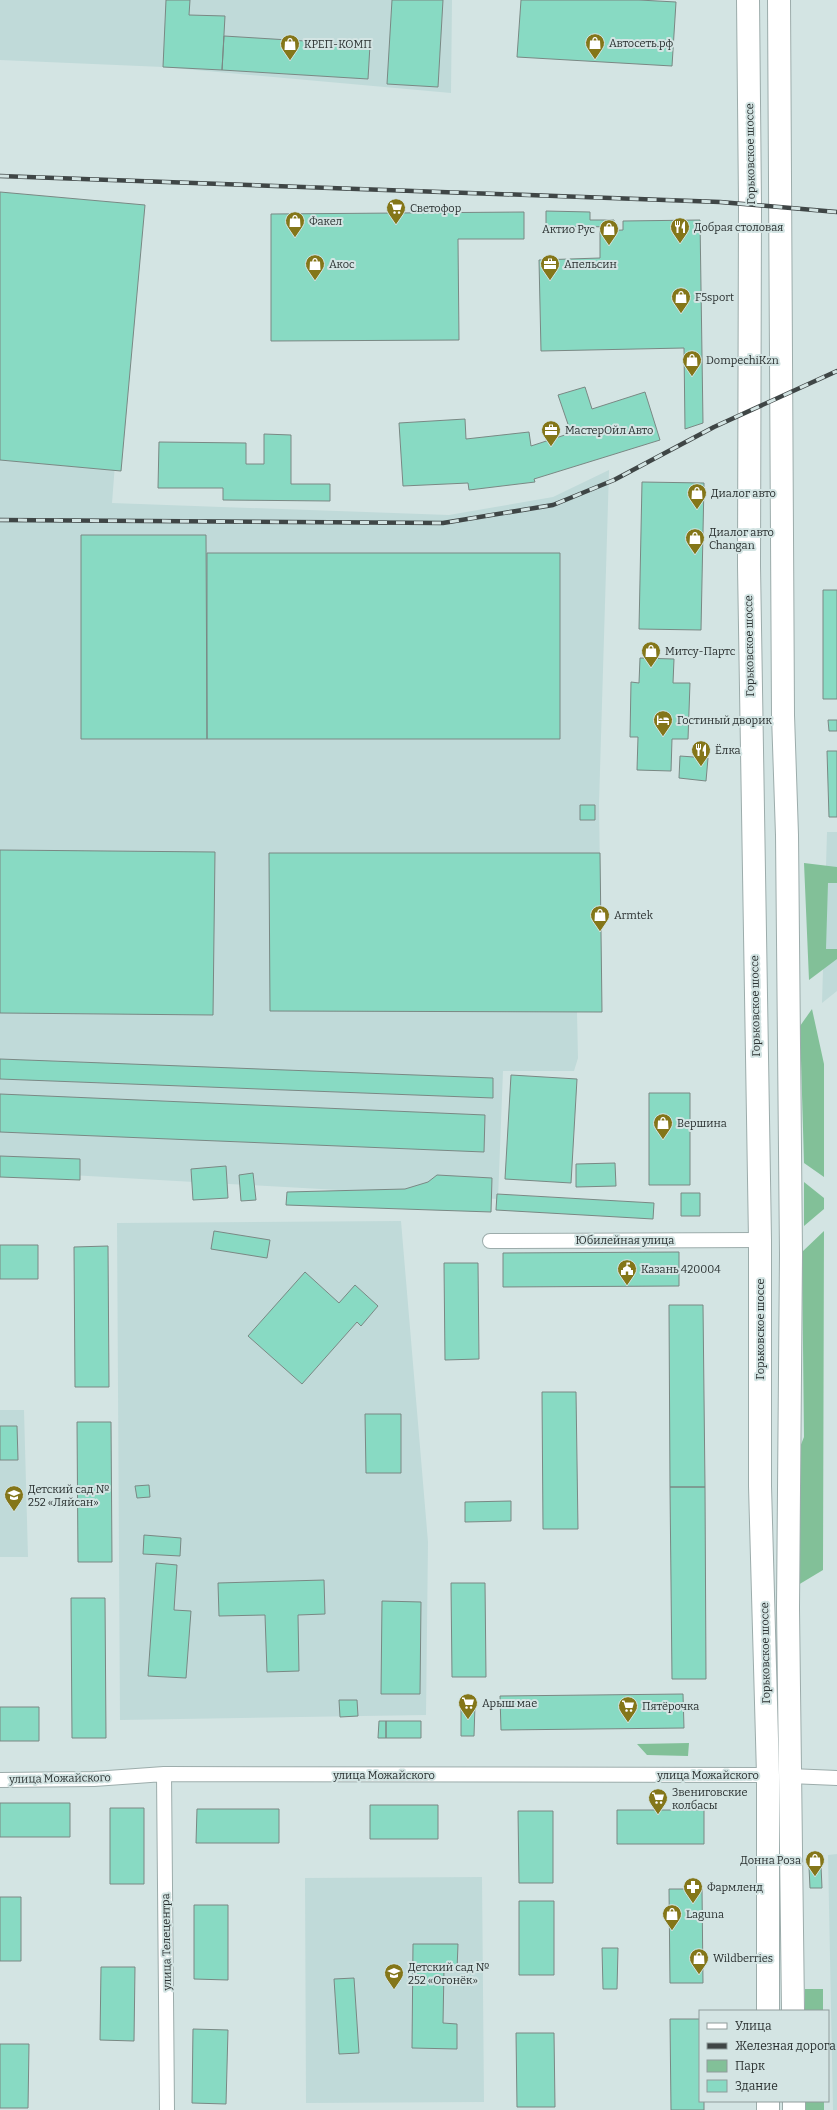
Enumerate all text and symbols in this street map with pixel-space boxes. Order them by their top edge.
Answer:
shop icon: Автосеть.рф [584,32,606,60]
shop icon: КРЕП-КОМП [279,33,301,61]
place label: Автосеть.рф [609,37,674,50]
place label: КРЕП-КОМП [304,38,372,51]
street label: Горьковское шоссе [743,103,758,205]
supermarket icon: Светофор [385,197,407,225]
place label: Светофор [410,202,462,215]
shop icon: Факел [284,210,306,238]
place label: Факел [309,215,342,228]
restaurant icon: Добрая столовая [669,216,691,244]
shop icon: Актио Рус [598,218,620,246]
place label: Добрая столовая [694,221,783,234]
place label: Актио Рус [542,223,595,236]
shop icon: Акос [304,253,326,281]
office icon: Апельсин [539,253,561,281]
place label: Акос [329,258,355,271]
place label: Апельсин [564,258,617,271]
shop icon: F5sport [670,286,692,314]
place label: F5sport [695,291,734,304]
shop icon: DompechiKzn [681,349,703,377]
place label: DompechiKzn [706,354,779,367]
office icon: МастерОйл Авто [540,419,562,447]
place label: МастерОйл Авто [565,424,653,437]
shop icon: Диалог авто [686,482,708,510]
place label: Диалог авто [711,487,776,500]
place label: Диалог авто Changan [709,526,774,552]
shop icon: Диалог авто Changan [684,527,706,555]
street label: Горьковское шоссе [742,595,757,697]
shop icon: Митсу-Партс [640,640,662,668]
place label: Митсу-Партс [665,645,736,658]
hotel icon: Гостиный дворик [652,709,674,737]
place label: Гостиный дворик [677,714,772,727]
restaurant icon: Ёлка [690,739,712,767]
place label: Ёлка [715,744,741,757]
shop icon: Armtek [589,904,611,932]
place label: Armtek [614,909,654,922]
street label: Горьковское шоссе [748,955,763,1057]
shop icon: Вершина [652,1112,674,1140]
place label: Вершина [677,1117,727,1130]
street label: Юбилейная улица [576,1234,674,1247]
public building icon: Казань 420004 [616,1258,638,1286]
place label: Казань 420004 [641,1263,721,1276]
street label: Горьковское шоссе [754,1278,767,1380]
place label: Детский сад № 252 «Ляйсан» [28,1483,110,1509]
school or university icon: Детский сад № 252 «Ляйсан» [3,1484,25,1512]
street label: Горьковское шоссе [758,1602,773,1704]
supermarket icon: Арыш мае [457,1692,479,1720]
supermarket icon: Пятёрочка [617,1695,639,1723]
place label: Арыш мае [482,1697,537,1710]
place label: Пятёрочка [642,1700,699,1713]
street label: улица Можайского [332,1769,435,1782]
street label: улица Можайского [656,1769,759,1782]
street label: улица Можайского [8,1771,111,1786]
place label: Звениговские колбасы [672,1786,748,1812]
supermarket icon: Звениговские колбасы [647,1787,669,1815]
shop icon: Донна Роза [804,1849,826,1877]
place label: Донна Роза [740,1854,801,1867]
pharmacy icon: Фармленд [682,1876,704,1904]
place label: Фармленд [707,1881,763,1894]
street label: улица Телецентра [159,1893,174,1992]
shop icon: Laguna [661,1903,683,1931]
place label: Laguna [686,1908,724,1921]
shop icon: Wildberries [688,1947,710,1975]
place label: Wildberries [713,1952,773,1965]
place label: Детский сад № 252 «Огонёк» [408,1961,490,1987]
school or university icon: Детский сад № 252 «Огонёк» [383,1962,405,1990]
legend [699,2010,829,2102]
text: Улица [735,2019,772,2033]
text: Железная дорога [735,2039,836,2053]
text: Парк [735,2059,765,2073]
text: Здание [735,2079,778,2093]

